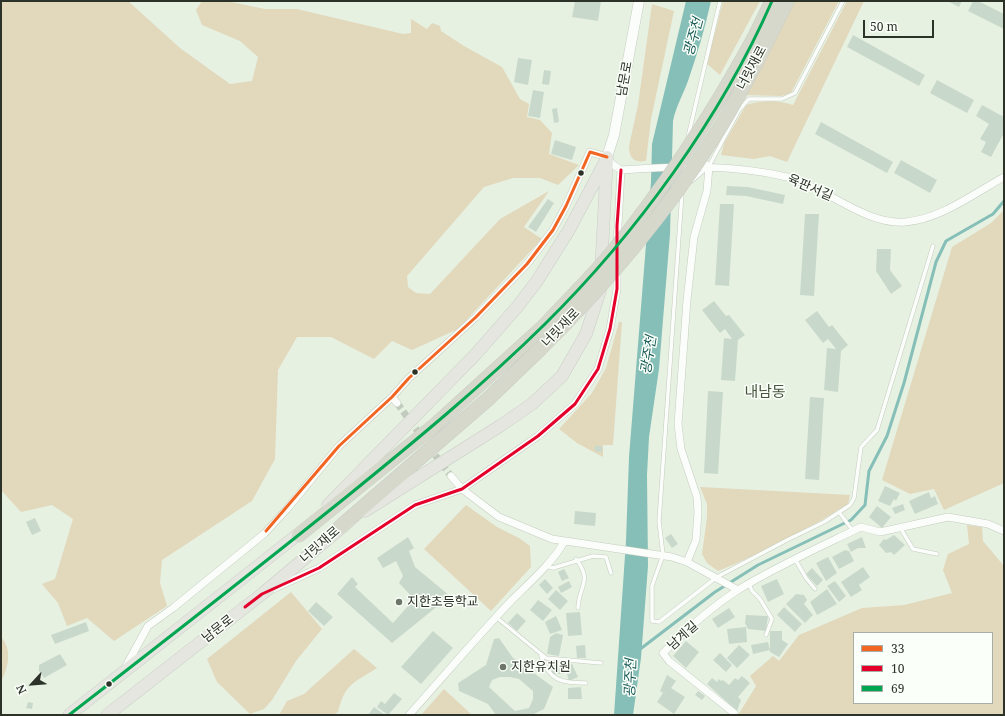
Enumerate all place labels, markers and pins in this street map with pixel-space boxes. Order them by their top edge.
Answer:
unlabelled marker [576,168,586,178]
unlabelled marker [410,367,420,377]
place label: 지한초등학교 [407,594,479,610]
marker: 지한초등학교 [394,597,404,607]
place label: 지한유치원 [511,659,571,675]
marker: 지한유치원 [498,662,508,672]
unlabelled marker [104,679,114,689]

